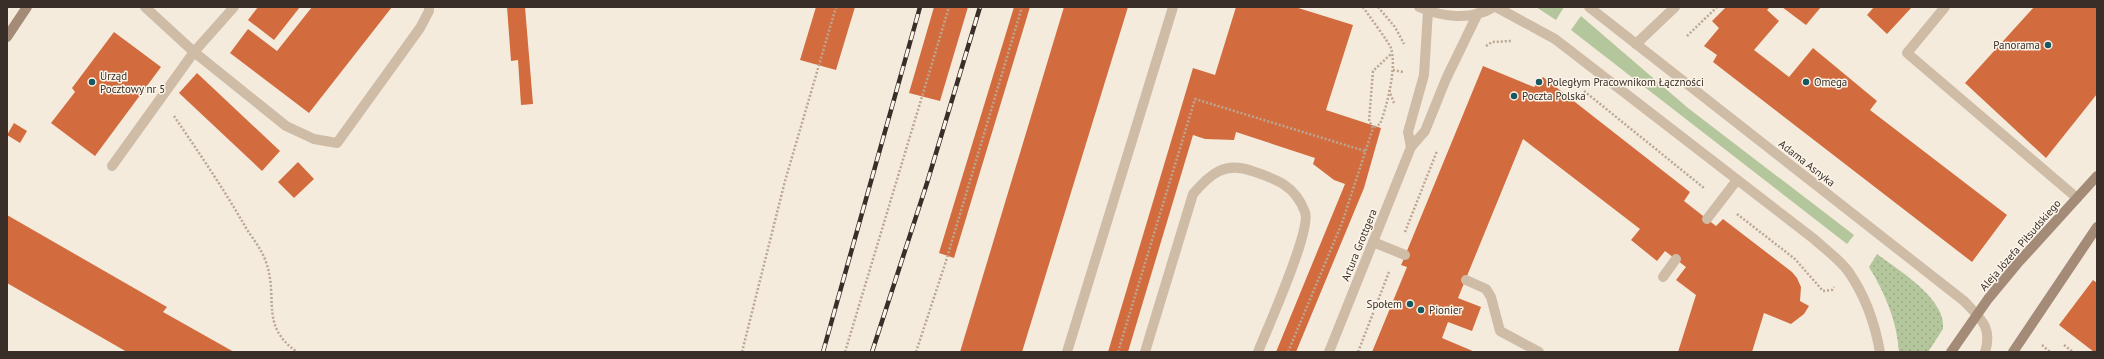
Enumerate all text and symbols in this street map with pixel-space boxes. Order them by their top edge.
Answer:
place label: Panorama [1993,38,2040,52]
marker: Panorama [2043,40,2053,50]
place label: Urząd Pocztowy nr 5 [100,69,165,96]
place label: Poległym Pracownikom Łączności [1547,75,1704,89]
place label: Omega [1814,75,1847,89]
marker: Urząd Pocztowy nr 5 [87,77,97,87]
marker: Poległym Pracownikom Łączności [1534,77,1544,87]
marker: Omega [1801,77,1811,87]
place label: Poczta Polska [1522,89,1586,103]
marker: Poczta Polska [1509,91,1519,101]
street label: Adama Asnyka [1776,137,1838,189]
street label: Aleja Józefa Piłsudskiego [1976,196,2064,294]
street label: Artura Grottgera [1338,207,1380,283]
place label: Społem [1367,297,1402,311]
marker: Społem [1405,299,1415,309]
place label: Pionier [1429,303,1463,317]
marker: Pionier [1416,305,1426,315]

